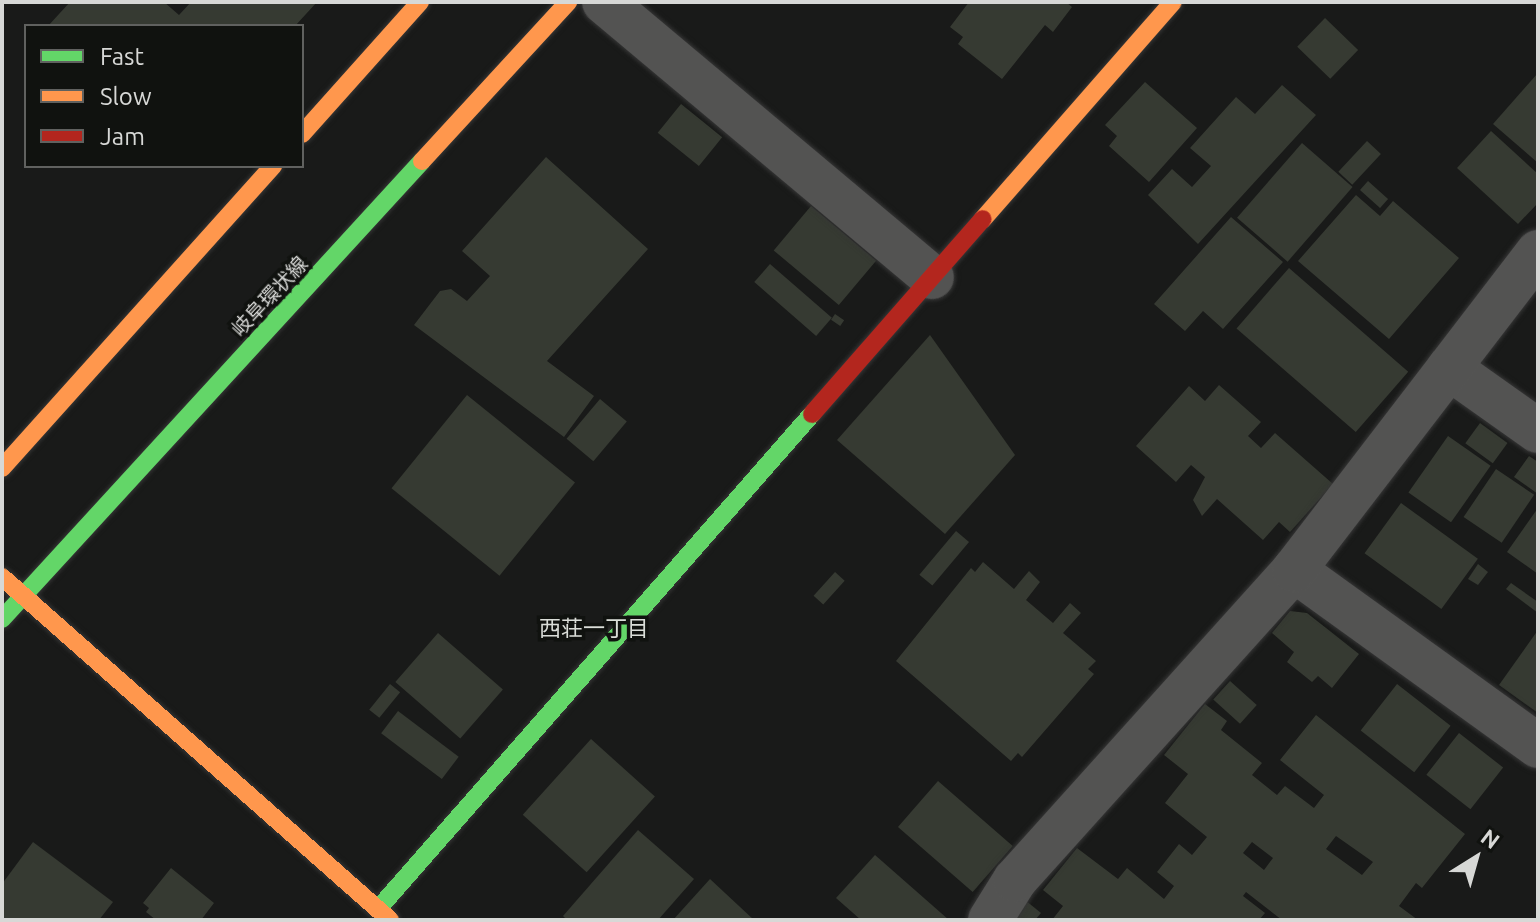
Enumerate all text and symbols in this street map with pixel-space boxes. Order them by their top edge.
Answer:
legend [24,24,304,168]
text: Fast [100,43,144,70]
text: Slow [100,83,152,110]
text: Jam [100,123,145,150]
street label: 岐阜環状線 [226,251,312,341]
district label: 西荘一丁目 [539,615,649,641]
north arrow [1436,818,1516,898]
text: N [1477,824,1505,853]

